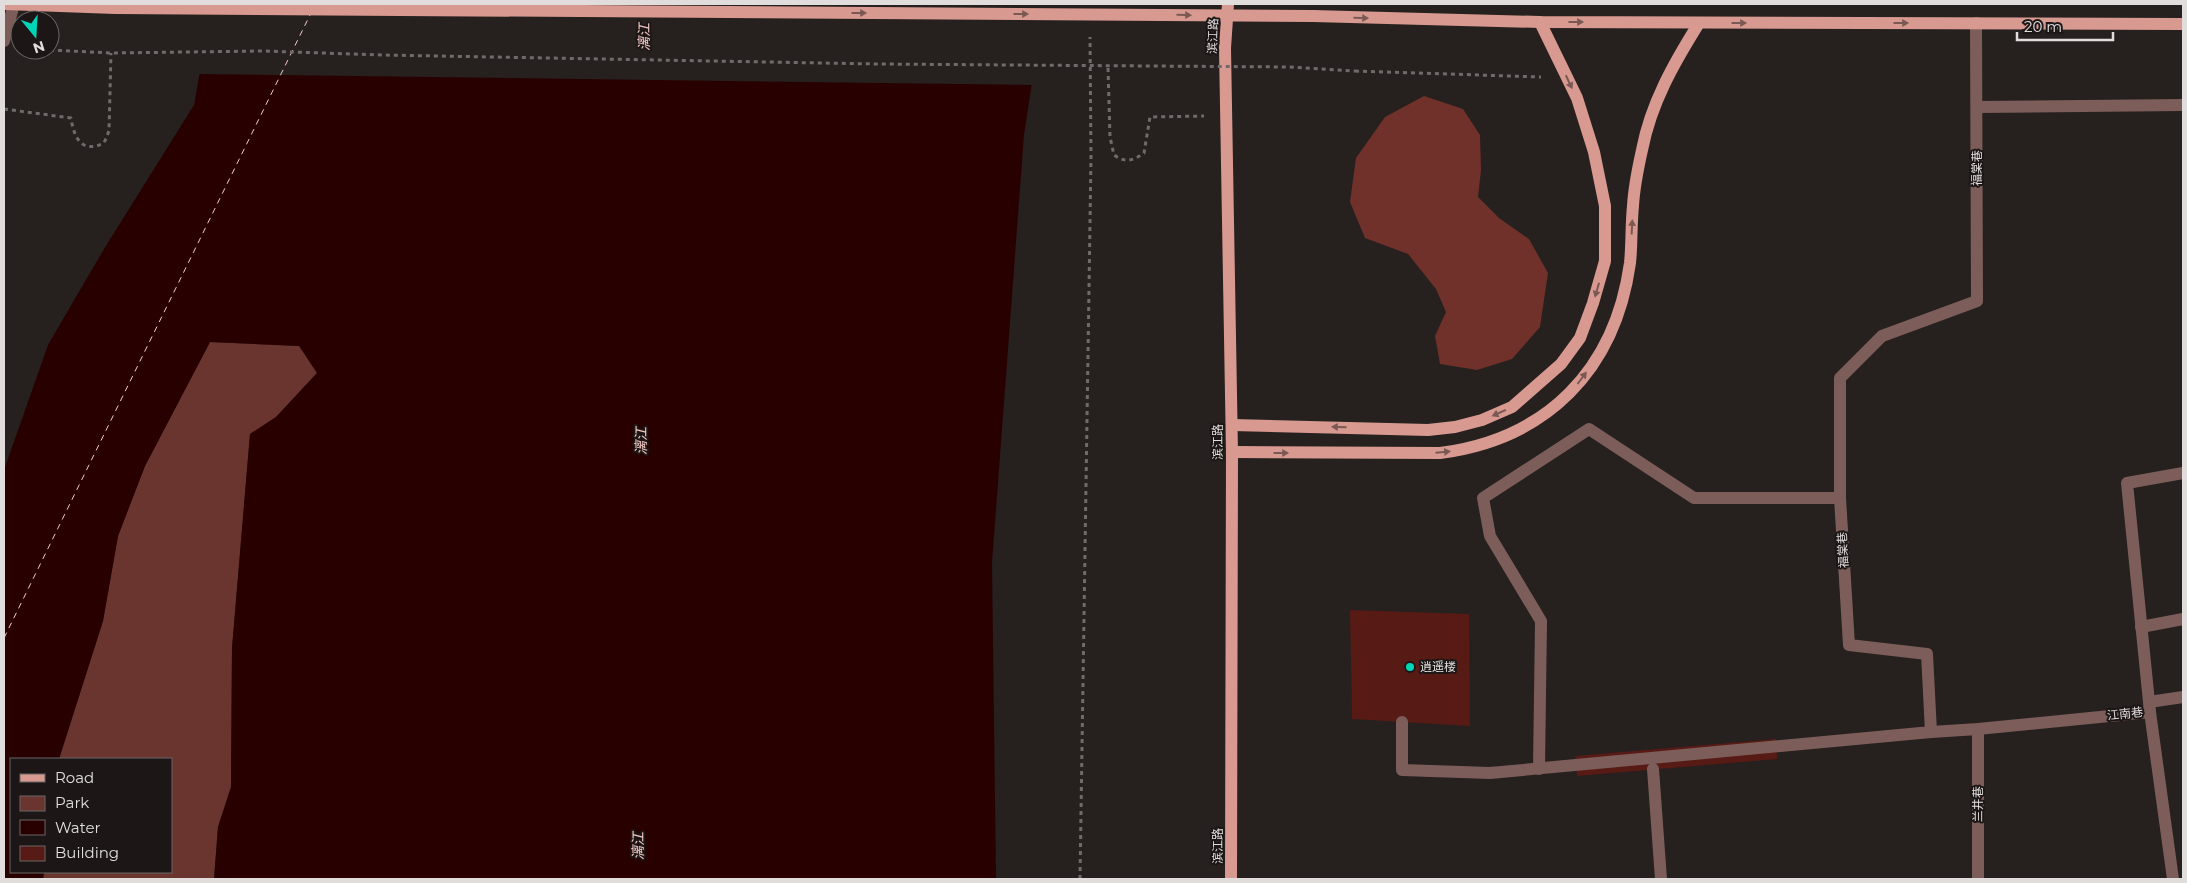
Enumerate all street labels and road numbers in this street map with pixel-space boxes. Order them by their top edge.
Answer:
street label: 滨江路 [1204,18,1221,54]
street label: 福棠巷 [1969,150,1984,186]
street label: 滨江路 [1210,424,1225,460]
street label: 福棠巷 [1834,532,1851,568]
street label: 江南巷 [2106,704,2144,723]
street label: 兰井巷 [1970,786,1985,822]
street label: 滨江路 [1210,828,1225,864]

